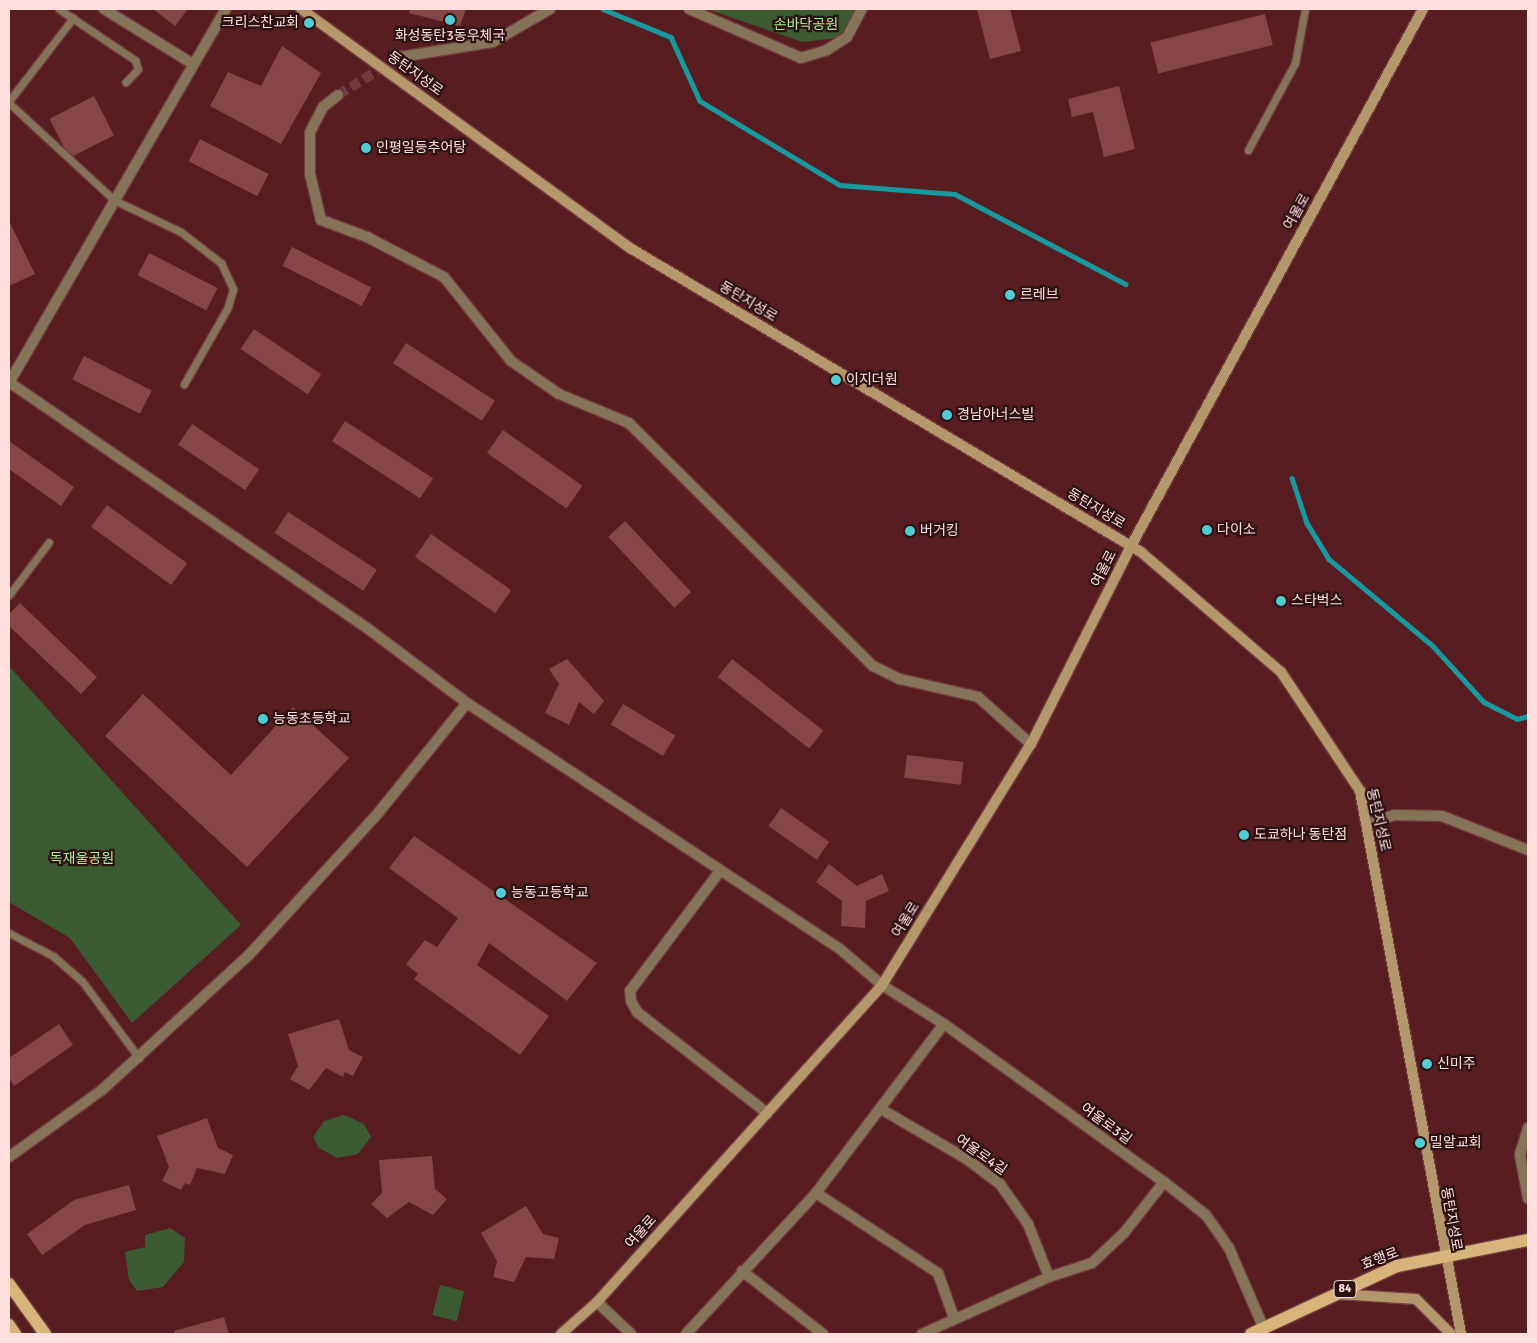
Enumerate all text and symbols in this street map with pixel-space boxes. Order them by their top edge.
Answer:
marker: 화성동탄3동우체국 [444,14,456,26]
place label: 크리스찬교회 [222,15,299,31]
marker: 크리스찬교회 [303,17,315,29]
park label: 손바닥공원 [774,17,838,33]
place label: 화성동탄3동우체국 [395,28,505,44]
street label: 동탄지성로 [384,48,446,100]
place label: 인평일등추어탕 [376,140,466,156]
marker: 인평일등추어탕 [360,142,372,154]
street label: 여울로 [1280,191,1314,233]
street label: 동탄지성로 [716,278,780,326]
place label: 르레브 [1020,287,1059,303]
marker: 르레브 [1004,289,1016,301]
place label: 이지더원 [846,372,898,388]
marker: 이지더원 [830,374,842,386]
place label: 경남아너스빌 [957,407,1034,423]
marker: 경남아너스빌 [941,409,953,421]
street label: 동탄지성로 [1064,485,1128,533]
place label: 다이소 [1217,522,1256,538]
place label: 버거킹 [920,523,959,539]
marker: 다이소 [1201,524,1213,536]
marker: 버거킹 [904,525,916,537]
street label: 여울로 [1088,548,1120,590]
place label: 스타벅스 [1291,593,1343,609]
marker: 스타벅스 [1275,595,1287,607]
place label: 능동초등학교 [273,711,350,727]
marker: 능동초등학교 [257,713,269,725]
street label: 동탄지성로 [1363,787,1393,853]
place label: 도쿄하나 동탄점 [1254,827,1347,843]
marker: 도쿄하나 동탄점 [1238,829,1250,841]
park label: 독재울공원 [50,851,114,867]
place label: 능동고등학교 [511,885,588,901]
marker: 능동고등학교 [495,887,507,899]
street label: 여울로 [889,899,923,941]
place label: 신미주 [1437,1056,1476,1072]
marker: 신미주 [1421,1058,1433,1070]
street label: 여울로3길 [1077,1100,1135,1148]
street label: 여울로4길 [952,1131,1010,1179]
place label: 밀알교회 [1430,1135,1482,1151]
marker: 밀알교회 [1414,1137,1426,1149]
street label: 동탄지성로 [1437,1186,1465,1252]
street label: 여울로 [622,1212,660,1252]
street label: 효행로 [1359,1244,1401,1274]
road number: 84 [1332,1280,1358,1298]

